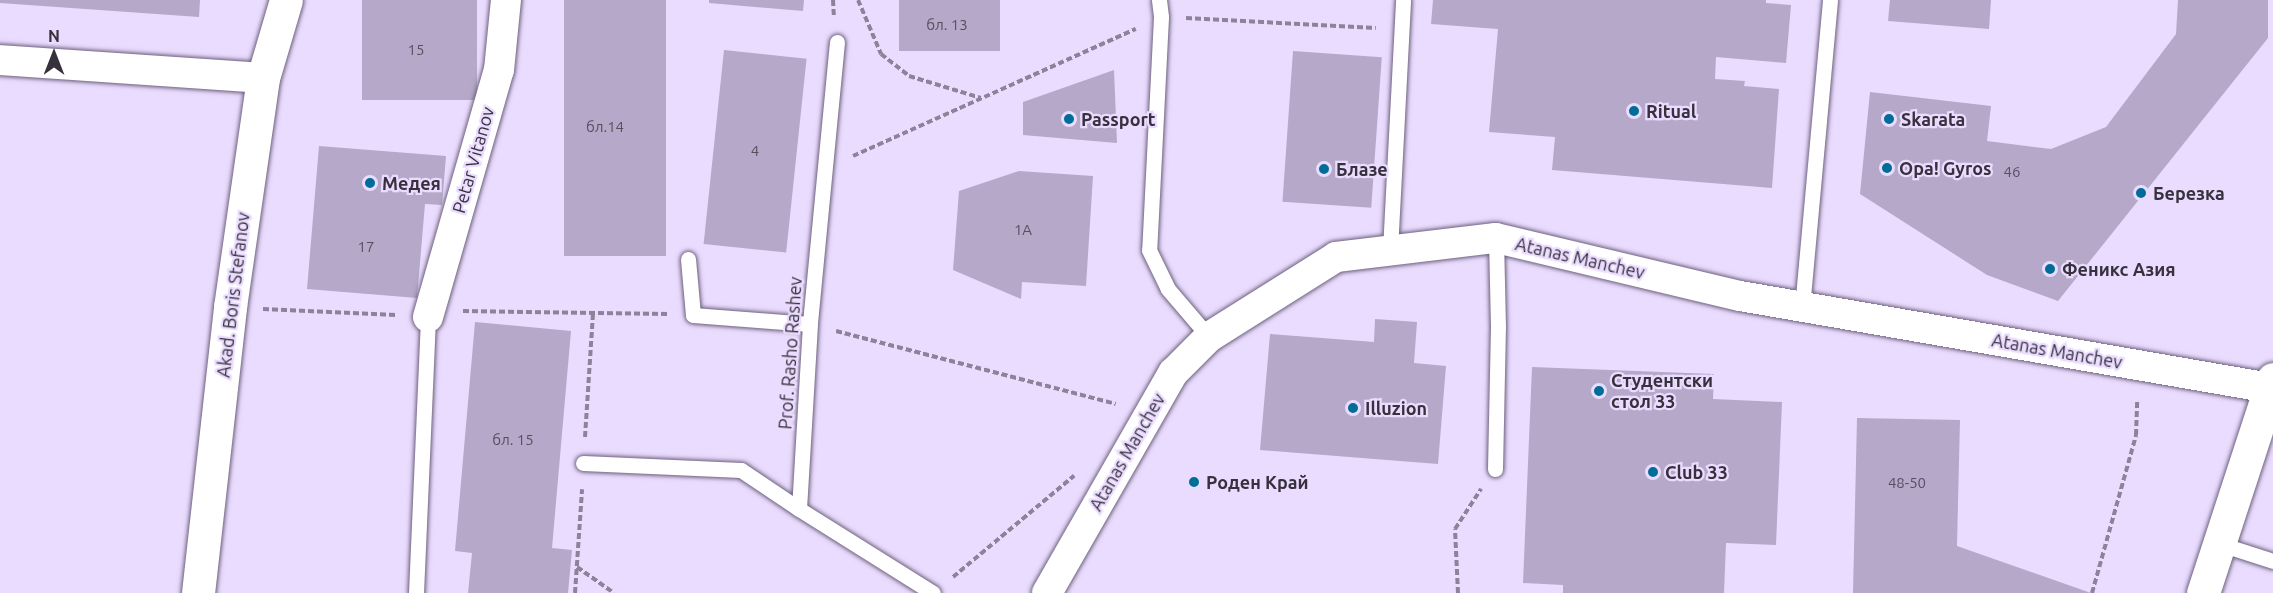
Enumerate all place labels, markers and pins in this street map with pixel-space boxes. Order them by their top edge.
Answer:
place label: Ritual [1646,100,1696,122]
marker: Ritual [1627,104,1641,118]
place label: Passport [1081,108,1156,130]
place label: Skarata [1901,108,1965,130]
marker: Passport [1062,112,1076,126]
marker: Skarata [1882,112,1896,126]
place label: Opa! Gyros [1899,157,1992,179]
place label: Блазе [1336,158,1388,180]
marker: Opa! Gyros [1880,161,1894,175]
marker: Блазе [1317,162,1331,176]
place label: Медея [382,172,441,194]
marker: Медея [363,176,377,190]
place label: Березка [2153,182,2225,204]
marker: Березка [2134,186,2148,200]
place label: Феникс Азия [2062,258,2175,280]
marker: Феникс Азия [2043,262,2057,276]
place label: Студентски стол 33 [1611,370,1713,412]
marker: Студентски стол 33 [1592,384,1606,398]
place label: Illuzion [1365,397,1427,419]
marker: Illuzion [1346,401,1360,415]
place label: Club 33 [1665,461,1728,483]
marker: Club 33 [1646,465,1660,479]
place label: Роден Край [1206,471,1309,493]
marker: Роден Край [1187,475,1201,489]

